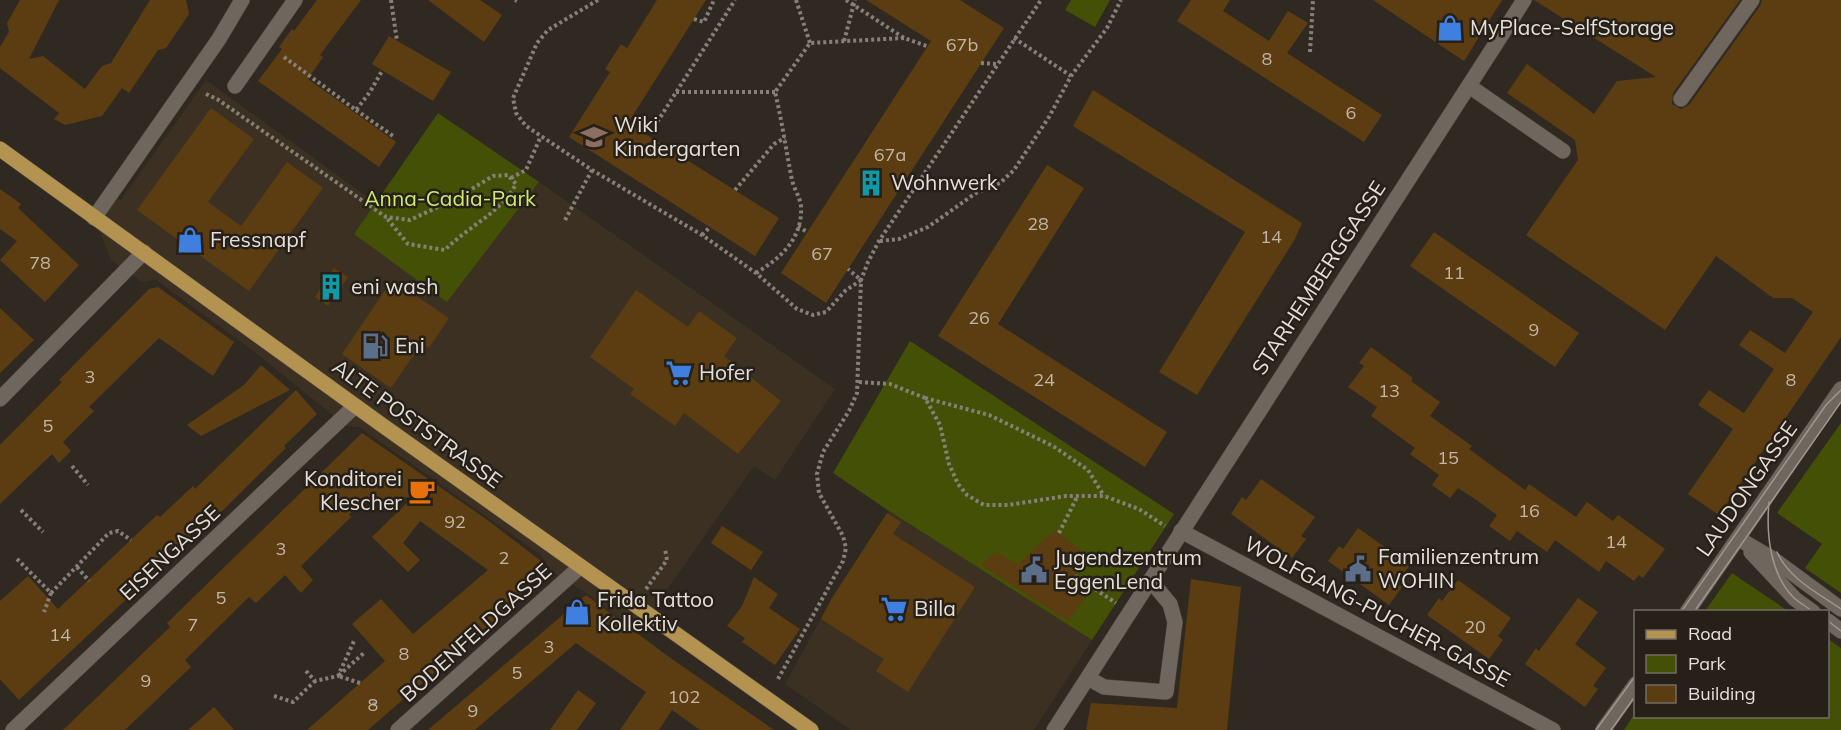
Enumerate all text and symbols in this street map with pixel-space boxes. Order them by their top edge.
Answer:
shop icon: MyPlace-SelfStorage [1435,13,1465,43]
place label: MyPlace-SelfStorage [1470,14,1674,40]
house number: 67b [946,33,978,56]
house number: 8 [1262,47,1272,70]
house number: 6 [1346,101,1356,124]
place label: Wiki Kindergarten [614,111,741,161]
school or university icon: Wiki Kindergarten [579,122,609,152]
house number: 67a [874,143,906,166]
building icon: Wohnwerk [856,168,886,198]
place label: Wohnwerk [891,169,998,195]
street label: STARHEMBERGGASSE [1246,176,1391,379]
park label: Anna-Cadia-Park [364,185,536,211]
house number: 28 [1027,212,1049,235]
shop icon: Fressnapf [175,225,205,255]
house number: 14 [1260,225,1282,248]
place label: Fressnapf [210,226,307,252]
house number: 67 [811,242,833,265]
house number: 78 [29,251,51,274]
house number: 11 [1443,261,1465,284]
building icon: eni wash [316,272,346,302]
place label: eni wash [351,273,439,299]
house number: 26 [968,306,990,329]
house number: 9 [1529,318,1539,341]
fuel station icon: Eni [360,331,390,361]
place label: Eni [395,332,425,358]
street label: ALTE POSTSTRASSE [328,353,507,493]
supermarket icon: Hofer [664,358,694,388]
place label: Hofer [699,359,753,385]
house number: 3 [85,365,95,388]
house number: 24 [1033,368,1055,391]
house number: 8 [1786,368,1796,391]
house number: 13 [1378,379,1400,402]
house number: 5 [43,414,54,437]
street label: LAUDONGASSE [1690,416,1802,561]
house number: 15 [1437,446,1459,469]
place label: Konditorei Klescher [304,465,402,515]
cafe icon: Konditorei Klescher [407,476,437,506]
street label: EISENGASSE [114,499,225,605]
house number: 16 [1518,499,1540,522]
house number: 92 [444,510,466,533]
street label: WOLFGANG-PUCHER-GASSE [1240,530,1515,692]
house number: 14 [1605,530,1627,553]
house number: 3 [276,537,286,560]
place label: Familienzentrum WOHIN [1378,543,1539,593]
place label: Jugendzentrum EggenLend [1054,544,1202,594]
house number: 2 [499,546,509,569]
public building icon: Familienzentrum WOHIN [1343,554,1373,584]
public building icon: Jugendzentrum EggenLend [1019,555,1049,585]
street label: BODENFELDGASSE [394,557,556,707]
house number: 5 [216,586,227,609]
place label: Frida Tattoo Kollektiv [597,586,714,636]
supermarket icon: Billa [879,594,909,624]
place label: Billa [914,595,956,621]
shop icon: Frida Tattoo Kollektiv [562,597,592,627]
legend [1634,610,1829,718]
house number: 7 [188,613,198,636]
house number: 20 [1464,615,1486,638]
text: Road [1688,622,1732,645]
house number: 14 [49,623,71,646]
house number: 3 [544,635,554,658]
house number: 8 [399,642,409,665]
text: Park [1688,652,1727,675]
house number: 5 [512,661,523,684]
house number: 9 [141,669,151,692]
text: Building [1688,682,1756,705]
house number: 102 [668,685,700,708]
house number: 8 [368,693,378,716]
house number: 9 [468,699,478,722]

